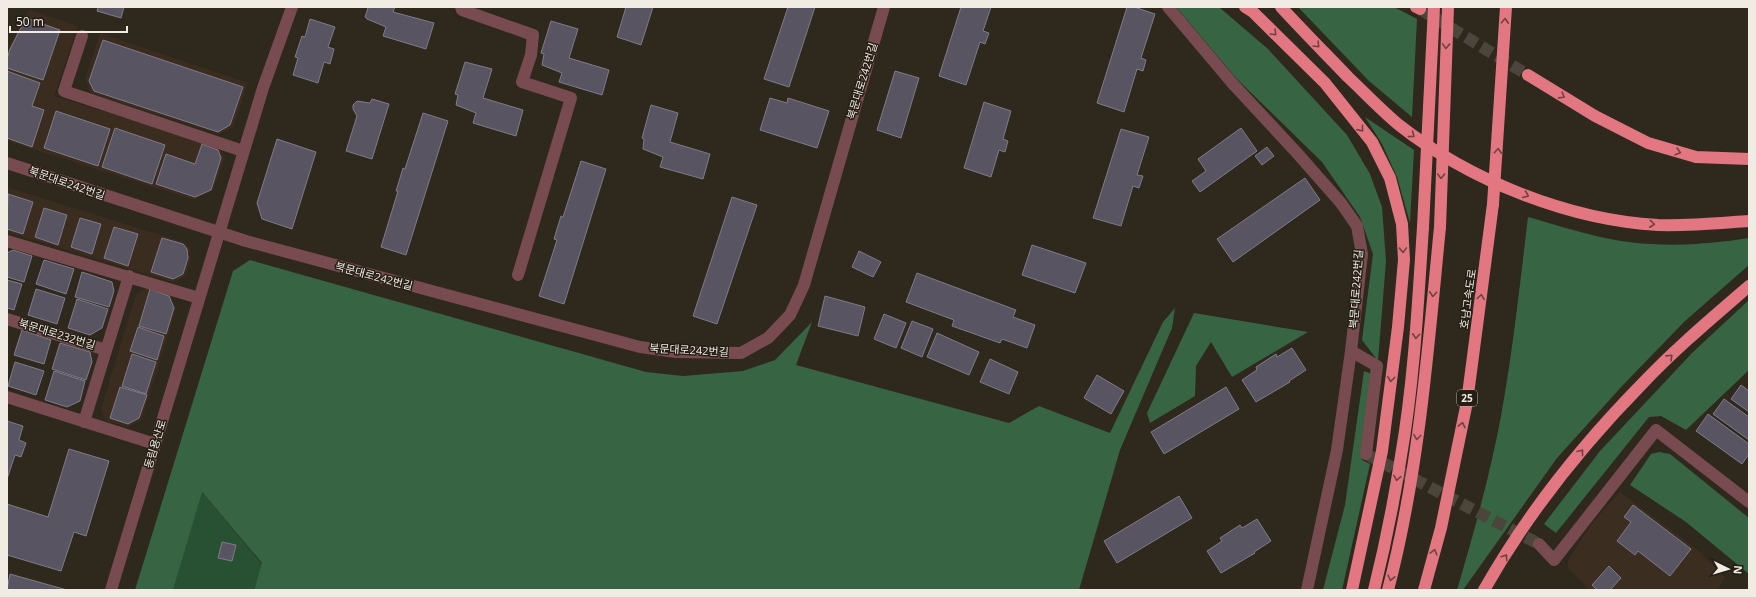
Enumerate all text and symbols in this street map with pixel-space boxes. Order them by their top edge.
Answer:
scale bar [10,8,127,34]
text: 50 m [16,13,44,30]
one-way arrow [1501,18,1510,24]
one-way arrow [1269,28,1277,36]
one-way arrow [1312,40,1320,48]
street label: 북문대로242번길 [843,41,880,121]
one-way arrow [1442,43,1450,49]
one-way arrow [1558,91,1565,98]
one-way arrow [1357,125,1364,132]
one-way arrow [1407,130,1414,137]
one-way arrow [1674,147,1681,156]
one-way arrow [1493,148,1502,154]
street label: 북문대로242번길 [27,162,107,203]
one-way arrow [1437,173,1446,179]
one-way arrow [1522,190,1530,198]
one-way arrow [1649,219,1656,228]
one-way arrow [1399,247,1407,253]
street label: 북문대로242번길 [1345,249,1366,329]
street label: 북문대로242번길 [334,258,415,293]
street label: 호남고속도로 [1456,268,1479,330]
one-way arrow [1429,291,1438,297]
one-way arrow [1476,294,1485,300]
street label: 북문대로232번길 [17,315,97,352]
one-way arrow [1411,333,1420,339]
street label: 북문대로242번길 [649,340,729,359]
one-way arrow [1665,354,1673,362]
one-way arrow [1387,376,1396,382]
road number: 25 [1457,390,1477,406]
street label: 동림용산로 [140,417,169,470]
one-way arrow [1457,422,1466,428]
one-way arrow [1413,434,1422,440]
one-way arrow [1577,449,1584,456]
one-way arrow [1394,475,1402,482]
one-way arrow [1430,549,1438,556]
north arrow [1708,549,1748,589]
one-way arrow [1500,554,1508,561]
text: N [1731,565,1746,575]
one-way arrow [1387,575,1395,582]

